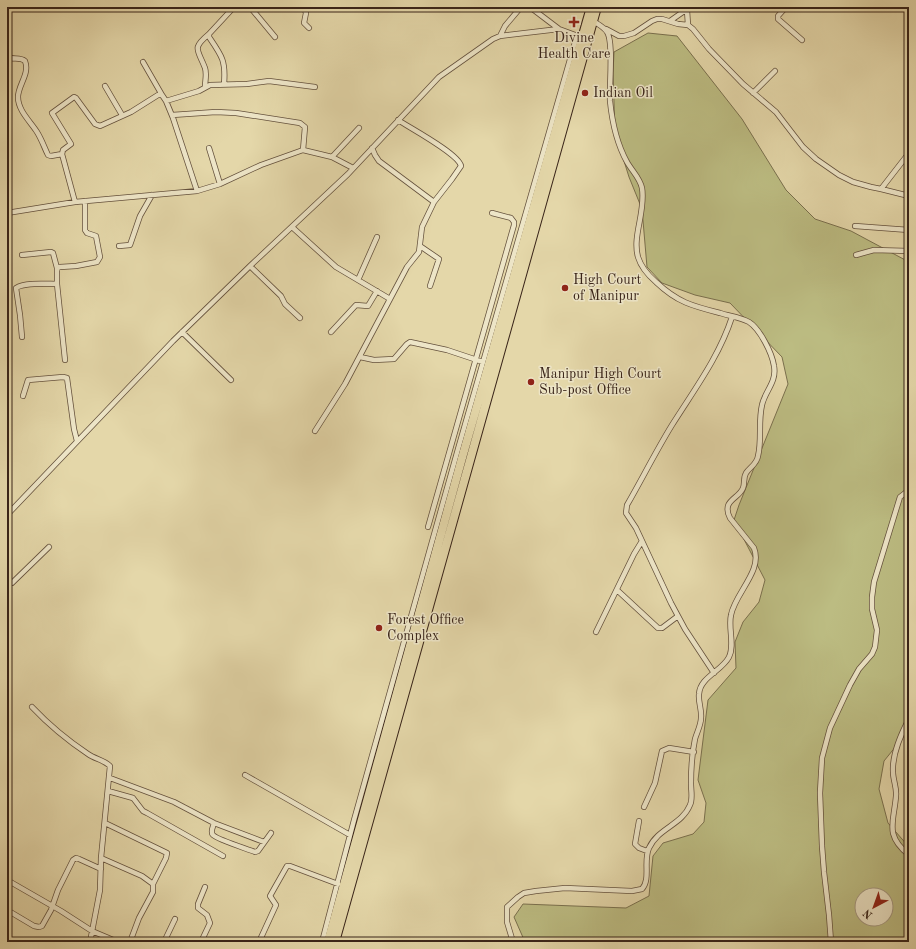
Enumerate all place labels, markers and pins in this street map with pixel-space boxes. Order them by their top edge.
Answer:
marker: Divine Health Care [568,16,580,28]
place label: Divine Health Care [537,31,611,61]
place label: Indian Oil [593,86,653,100]
marker: Indian Oil [580,88,590,98]
place label: High Court of Manipur [573,273,641,303]
marker: High Court of Manipur [560,283,570,293]
place label: Manipur High Court Sub-post Office [539,367,662,397]
marker: Manipur High Court Sub-post Office [526,377,536,387]
place label: Forest Office Complex [387,613,464,643]
marker: Forest Office Complex [374,623,384,633]

